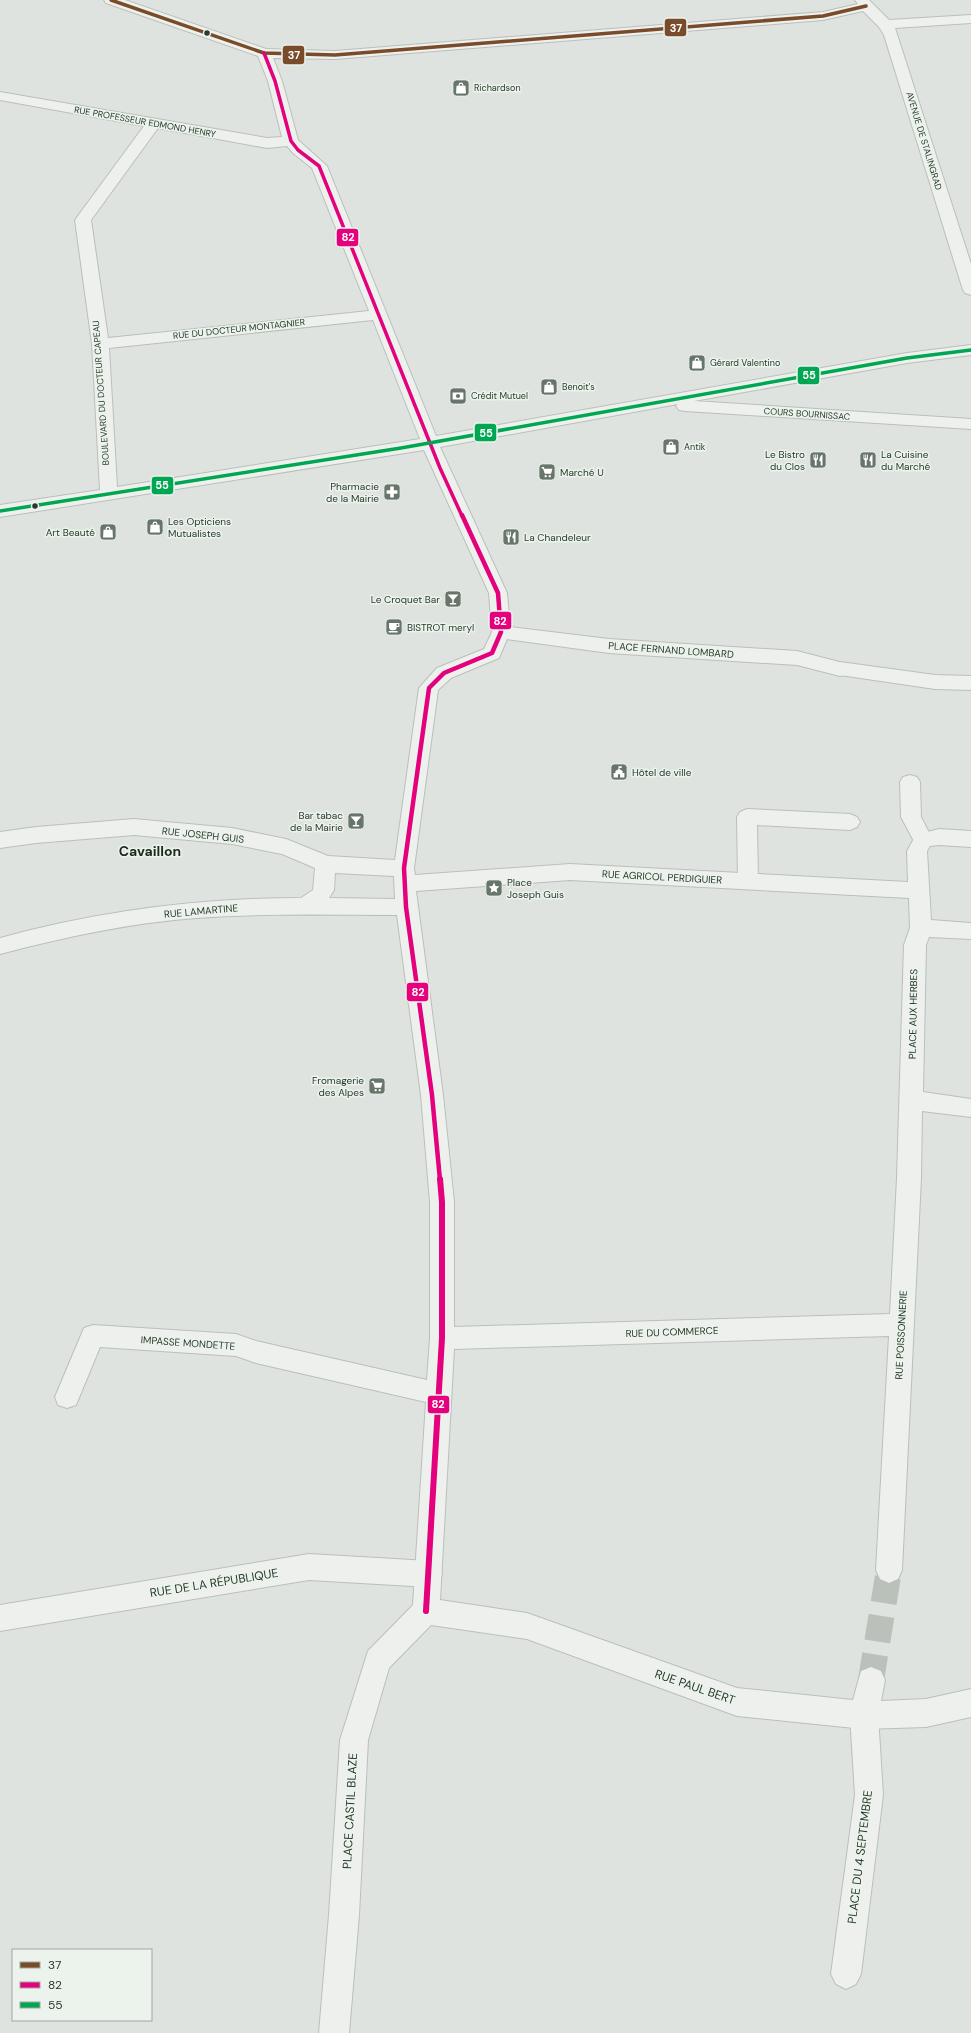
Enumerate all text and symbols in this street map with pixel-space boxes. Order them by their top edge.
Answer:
line badge: 37 [664,18,687,37]
text: 37 [670,21,682,35]
unlabelled marker [202,28,212,38]
line badge: 37 [282,45,305,65]
text: 37 [288,48,300,62]
shop icon: Richardson [451,78,471,98]
place label: Richardson [474,82,521,94]
street label: AVENUE DE STALINGRAD [903,90,945,192]
street label: RUE PROFESSEUR EDMOND HENRY [73,104,218,141]
line badge: 82 [336,228,359,247]
text: 82 [341,230,355,244]
street label: RUE DU DOCTEUR MONTAGNIER [172,316,306,342]
street label: BOULEVARD DU DOCTEUR CAPEAU [90,320,112,466]
shop icon: Gérard Valentino [687,353,707,373]
place label: Gérard Valentino [710,357,780,369]
line badge: 55 [797,366,820,385]
text: 55 [802,368,816,382]
shop icon: Benoit's [539,377,559,397]
place label: Benoit's [562,381,595,393]
bank icon: Crédit Mutuel [448,386,468,406]
place label: Crédit Mutuel [471,390,528,402]
street label: COURS BOURNISSAC [763,405,851,423]
line badge: 55 [474,423,497,442]
text: 55 [479,426,493,440]
shop icon: Antik [661,437,681,457]
place label: Antik [684,441,706,453]
place label: Le Bistro du Clos [765,448,805,473]
place label: La Cuisine du Marché [881,448,930,473]
restaurant icon: Le Bistro du Clos [808,450,828,470]
restaurant icon: La Cuisine du Marché [858,450,878,470]
supermarket icon: Marché U [537,462,557,482]
place label: Marché U [560,466,604,479]
line badge: 55 [151,476,174,495]
text: 55 [155,478,169,492]
place label: Pharmacie de la Mairie [326,480,379,505]
pharmacy icon: Pharmacie de la Mairie [382,482,402,502]
unlabelled marker [30,501,40,511]
place label: Les Opticiens Mutualistes [168,515,231,540]
shop icon: Les Opticiens Mutualistes [145,517,165,537]
shop icon: Art Beauté [98,522,118,542]
place label: Art Beauté [46,526,95,539]
restaurant icon: La Chandeleur [501,527,521,547]
place label: La Chandeleur [524,531,591,544]
bar icon: Le Croquet Bar [443,589,463,609]
place label: Le Croquet Bar [371,593,440,606]
line badge: 82 [489,611,512,630]
text: 82 [493,614,507,628]
cafe icon: BISTROT meryl [384,617,404,637]
place label: BISTROT meryl [407,621,474,634]
street label: PLACE FERNAND LOMBARD [608,639,734,661]
public building icon: Hôtel de ville [609,762,629,782]
place label: Hôtel de ville [632,766,692,779]
place label: Bar tabac de la Mairie [290,809,343,834]
bar icon: Bar tabac de la Mairie [346,811,366,831]
street label: RUE JOSEPH GUIS [161,824,245,846]
district label: Cavaillon [119,842,181,860]
street label: RUE AGRICOL PERDIGUIER [602,867,723,887]
place label: Place Joseph Guis [507,876,564,901]
place icon: Place Joseph Guis [484,878,504,898]
street label: RUE LAMARTINE [163,901,239,921]
street label: PLACE AUX HERBES [906,969,920,1059]
line badge: 82 [406,982,429,1002]
text: 82 [411,985,425,999]
place label: Fromagerie des Alpes [312,1074,364,1099]
supermarket icon: Fromagerie des Alpes [367,1076,387,1096]
street label: RUE POISSONNERIE [892,1290,910,1380]
street label: RUE DU COMMERCE [625,1324,719,1340]
street label: IMPASSE MONDETTE [140,1333,236,1353]
line badge: 82 [427,1395,450,1414]
text: 82 [431,1397,445,1411]
street label: RUE DE LA RÉPUBLIQUE [149,1565,280,1601]
street label: RUE PAUL BERT [653,1666,737,1708]
street label: PLACE CASTIL BLAZE [339,1752,361,1870]
street label: PLACE DU 4 SEPTEMBRE [844,1789,876,1925]
legend [12,1949,152,2021]
text: 37 [48,1957,61,1973]
text: 82 [48,1977,62,1993]
text: 55 [48,1997,63,2013]

